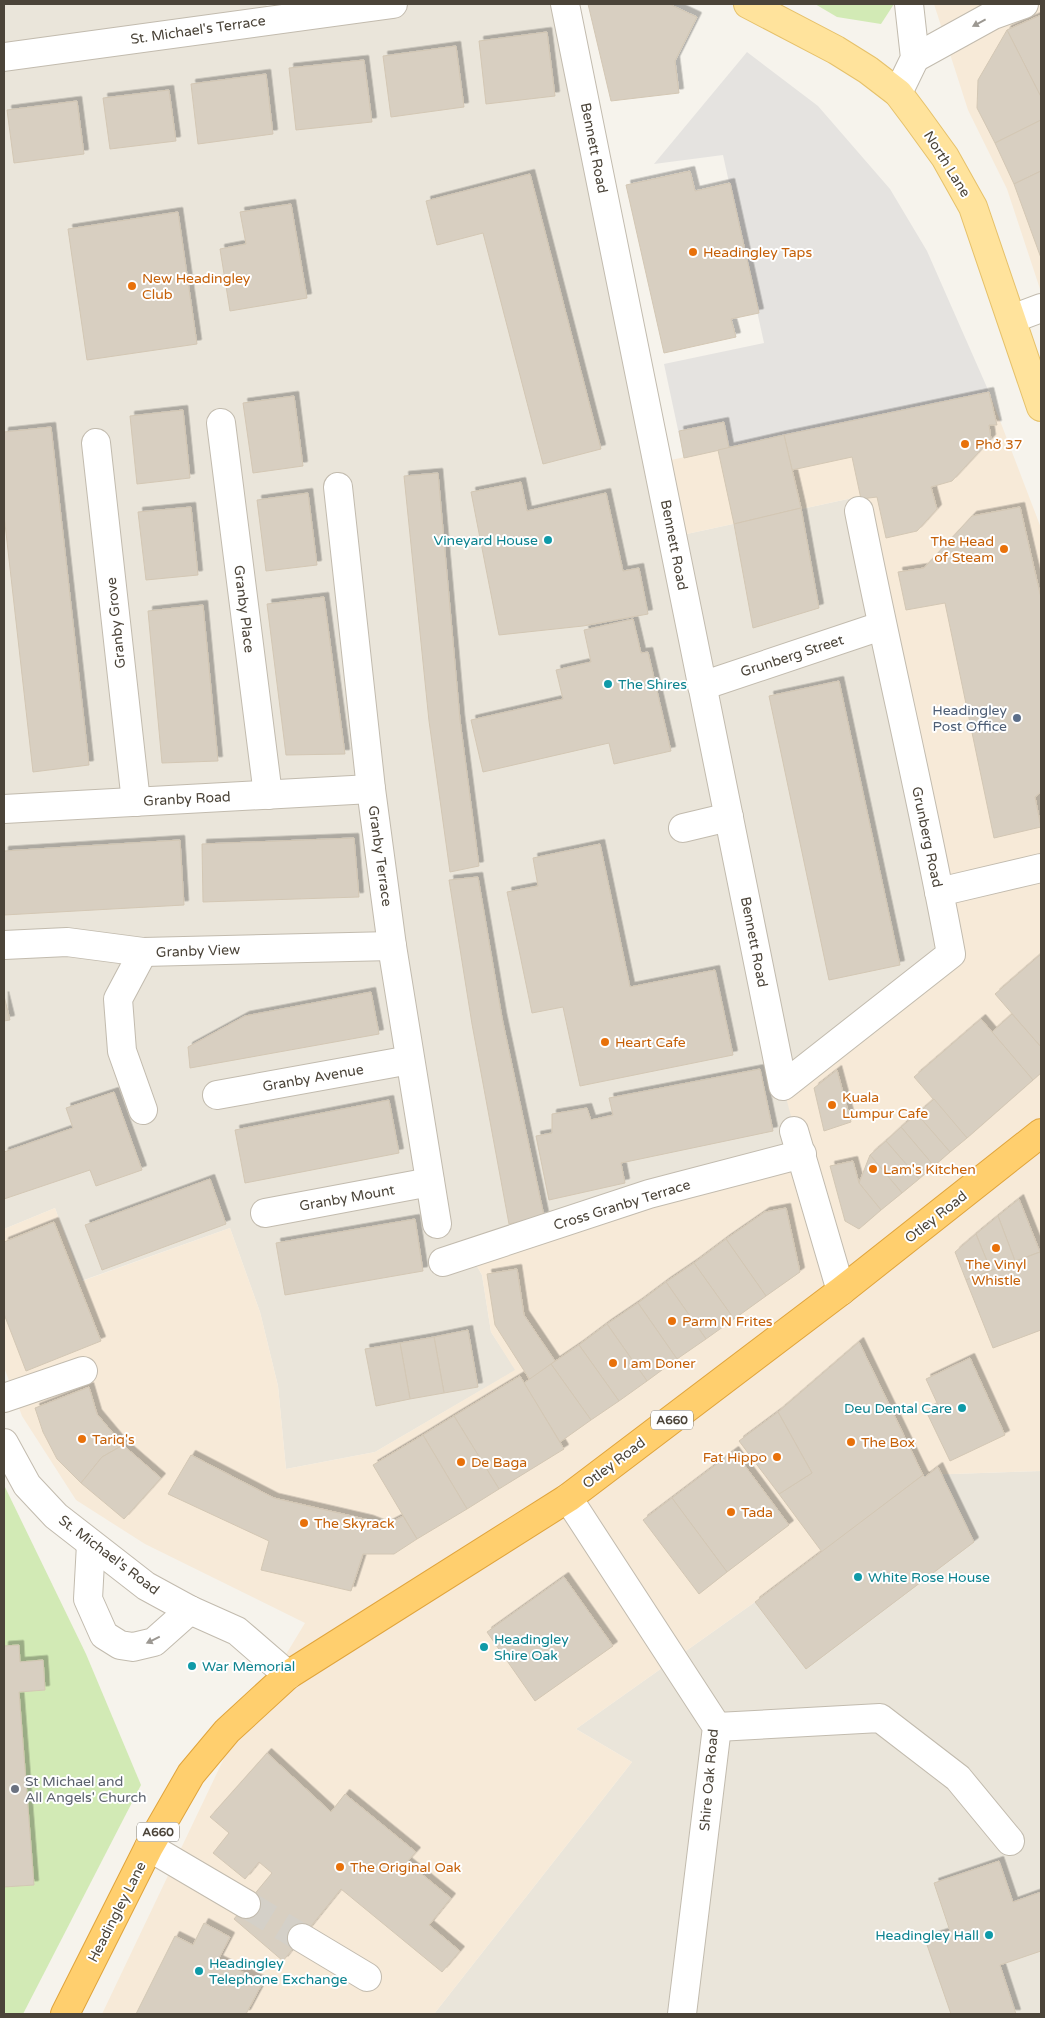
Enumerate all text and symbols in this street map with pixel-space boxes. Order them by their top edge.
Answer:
street label: St. Michael's Terrace [129,12,267,48]
one-way arrow [972,19,987,27]
street label: Bennett Road [577,101,611,195]
street label: North Lane [920,128,974,200]
place label: Headingley Taps [703,244,812,261]
marker: Headingley Taps [687,246,699,258]
place label: New Headingley Club [142,270,251,303]
marker: New Headingley Club [126,280,138,292]
place label: Phở 37 [975,436,1023,453]
marker: Phở 37 [959,438,971,450]
street label: Bennett Road [657,498,691,592]
place label: Vineyard House [434,532,538,549]
place label: The Head of Steam [930,533,994,566]
marker: Vineyard House [542,534,554,546]
marker: The Head of Steam [998,543,1010,555]
street label: Granby Place [230,564,258,654]
street label: Granby Grove [103,576,129,669]
street label: Grunberg Street [738,631,846,681]
place label: The Shires [618,676,687,693]
marker: The Shires [602,678,614,690]
place label: Headingley Post Office [932,702,1007,735]
marker: Headingley Post Office [1011,712,1023,724]
street label: Grunberg Road [908,785,946,889]
street label: Granby Road [143,788,231,810]
street label: Granby Terrace [365,804,396,908]
street label: Bennett Road [737,895,771,989]
street label: Granby View [156,941,240,961]
place label: Heart Cafe [615,1034,686,1051]
marker: Heart Cafe [599,1036,611,1048]
street label: Granby Avenue [261,1061,365,1095]
place label: Kuala Lumpur Cafe [842,1089,928,1122]
marker: Kuala Lumpur Cafe [826,1099,838,1111]
place label: Lam's Kitchen [883,1161,976,1178]
marker: Lam's Kitchen [867,1163,879,1175]
street label: Cross Granby Terrace [552,1176,692,1234]
street label: Granby Mount [298,1181,397,1215]
street label: Otley Road [901,1187,971,1247]
marker: The Vinyl Whistle [990,1242,1002,1254]
place label: The Vinyl Whistle [966,1256,1027,1289]
place label: Parm N Frites [682,1313,773,1330]
marker: Parm N Frites [666,1315,678,1327]
place label: I am Doner [623,1355,696,1372]
marker: I am Doner [607,1357,619,1369]
place label: Deu Dental Care [844,1400,952,1417]
marker: Deu Dental Care [956,1402,968,1414]
road number: A660 [651,1410,693,1430]
place label: Tariq's [92,1431,135,1448]
marker: Tariq's [76,1433,88,1445]
street label: Otley Road [579,1434,649,1492]
place label: The Box [861,1434,915,1451]
marker: The Box [845,1436,857,1448]
place label: Fat Hippo [703,1449,767,1466]
marker: Fat Hippo [771,1451,783,1463]
place label: De Baga [471,1454,527,1471]
marker: De Baga [455,1456,467,1468]
place label: Tada [741,1504,773,1521]
marker: Tada [725,1506,737,1518]
street label: St. Michael's Road [55,1512,163,1598]
place label: The Skyrack [314,1515,395,1532]
marker: The Skyrack [298,1517,310,1529]
place label: White Rose House [868,1569,990,1586]
marker: White Rose House [852,1571,864,1583]
place label: Headingley Shire Oak [494,1631,569,1664]
one-way arrow [145,1636,160,1645]
marker: Headingley Shire Oak [478,1641,490,1653]
place label: War Memorial [202,1658,295,1675]
marker: War Memorial [186,1660,198,1672]
street label: Shire Oak Road [696,1728,722,1832]
place label: St Michael and All Angels' Church [25,1773,146,1806]
marker: St Michael and All Angels' Church [9,1783,21,1795]
road number: A660 [137,1822,179,1841]
street label: Headingley Lane [84,1859,150,1965]
place label: The Original Oak [350,1859,462,1876]
marker: The Original Oak [334,1861,346,1873]
place label: Headingley Hall [875,1927,979,1944]
marker: Headingley Hall [983,1929,995,1941]
place label: Headingley Telephone Exchange [209,1955,347,1988]
marker: Headingley Telephone Exchange [193,1965,205,1977]

